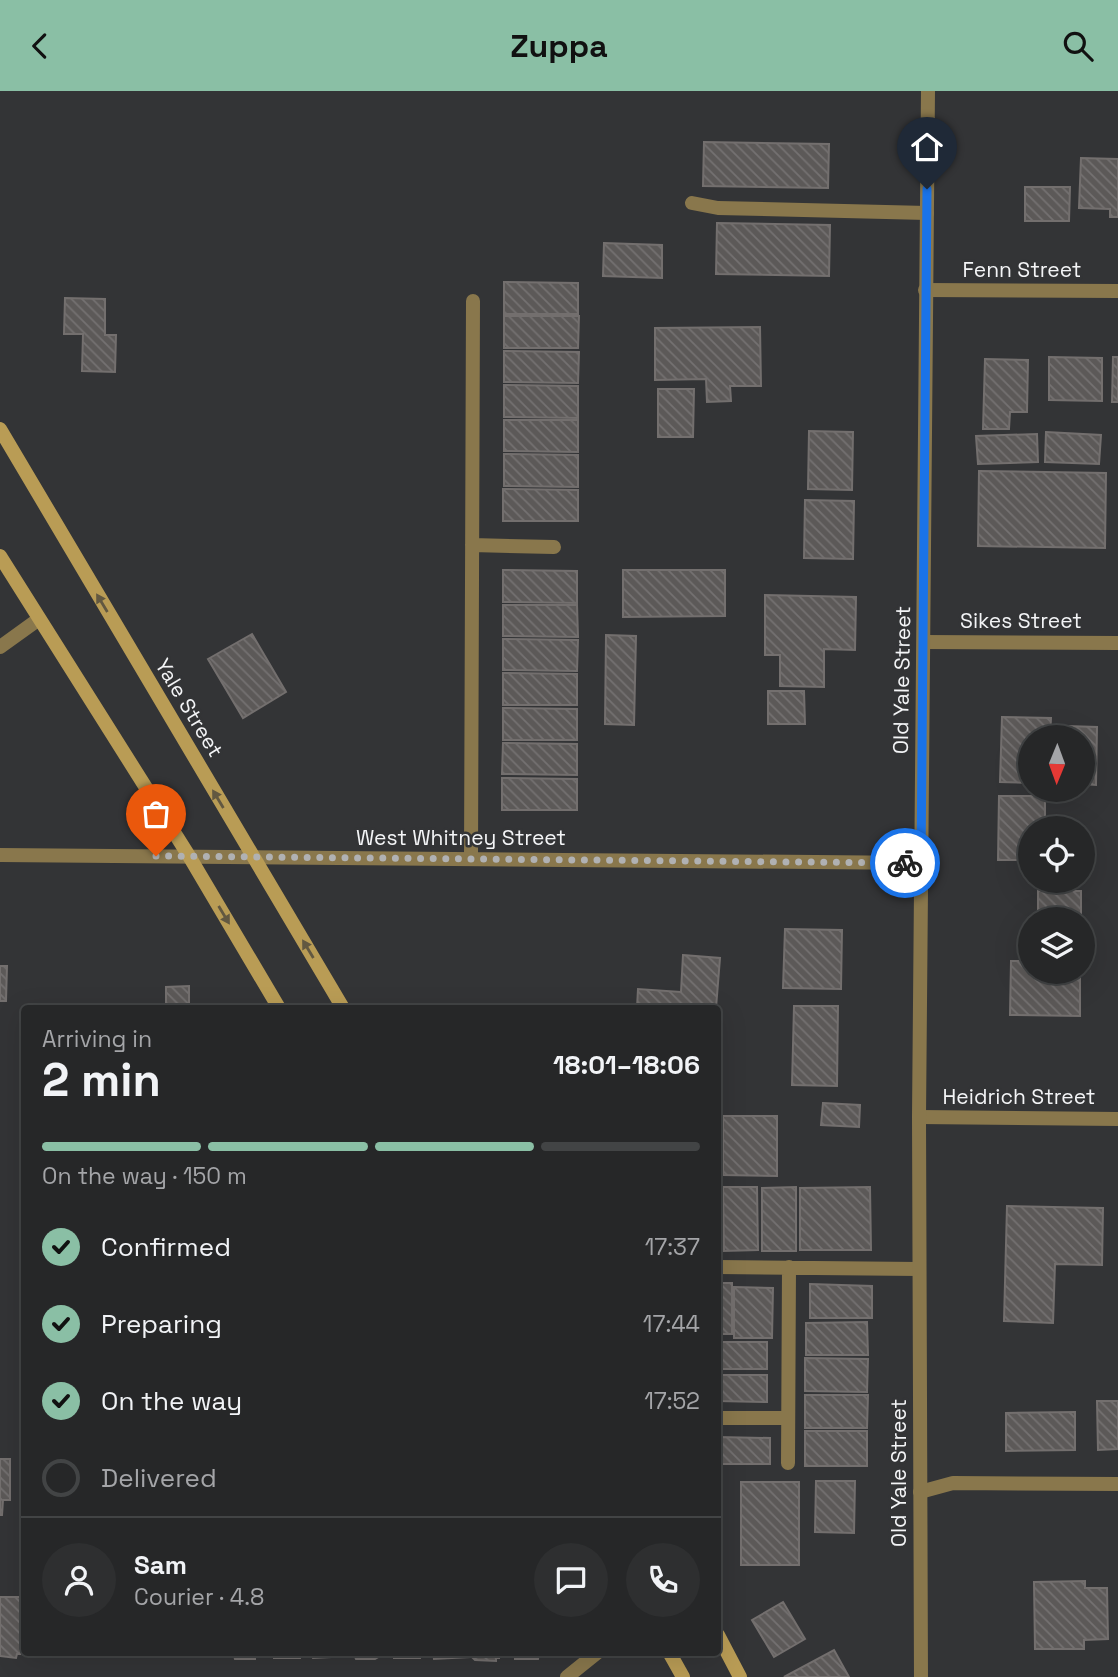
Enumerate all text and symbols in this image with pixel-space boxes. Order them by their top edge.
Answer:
text: Zuppa [510,26,608,66]
icon: back [21,27,59,65]
icon: search [1059,27,1097,65]
pin [897,117,957,189]
icon: home [908,128,946,166]
street label: Fenn Street [963,256,1081,283]
one-way arrow [96,593,109,612]
street label: Old Yale Street [887,606,916,754]
street label: Sikes Street [960,607,1082,634]
street label: Yale Street [149,654,229,762]
north arrow [1018,725,1096,801]
map controls [1018,725,1095,984]
pin [126,784,186,856]
one-way arrow [212,789,224,808]
icon: bag [137,795,175,833]
button: locate [1018,816,1095,893]
street label: West Whitney Street [356,824,566,851]
courier [870,828,940,898]
icon: bike [886,844,924,882]
one-way arrow [217,905,229,925]
button: layers [1018,907,1095,984]
one-way arrow [301,940,314,959]
text: Arriving in [42,1024,152,1054]
text: 18:01–18:06 [553,1048,700,1082]
text: 2 min [42,1051,161,1109]
street label: Heidrich Street [943,1083,1095,1110]
text: On the way · 150 m [42,1161,247,1191]
icon: check [42,1228,80,1266]
text: Confirmed [101,1230,231,1264]
text: 17:37 [645,1232,700,1262]
icon: check [42,1305,80,1343]
text: Preparing [101,1307,222,1341]
text: 17:44 [643,1309,700,1339]
icon: check [42,1382,80,1420]
text: On the way [101,1384,242,1418]
text: 17:52 [644,1386,700,1416]
street label: Old Yale Street [885,1399,912,1547]
text: Delivered [101,1461,217,1495]
button: person [42,1543,116,1617]
button: chat [534,1543,608,1617]
button: phone [626,1543,700,1617]
text: Sam [134,1548,187,1582]
text: Courier · 4.8 [134,1582,264,1612]

